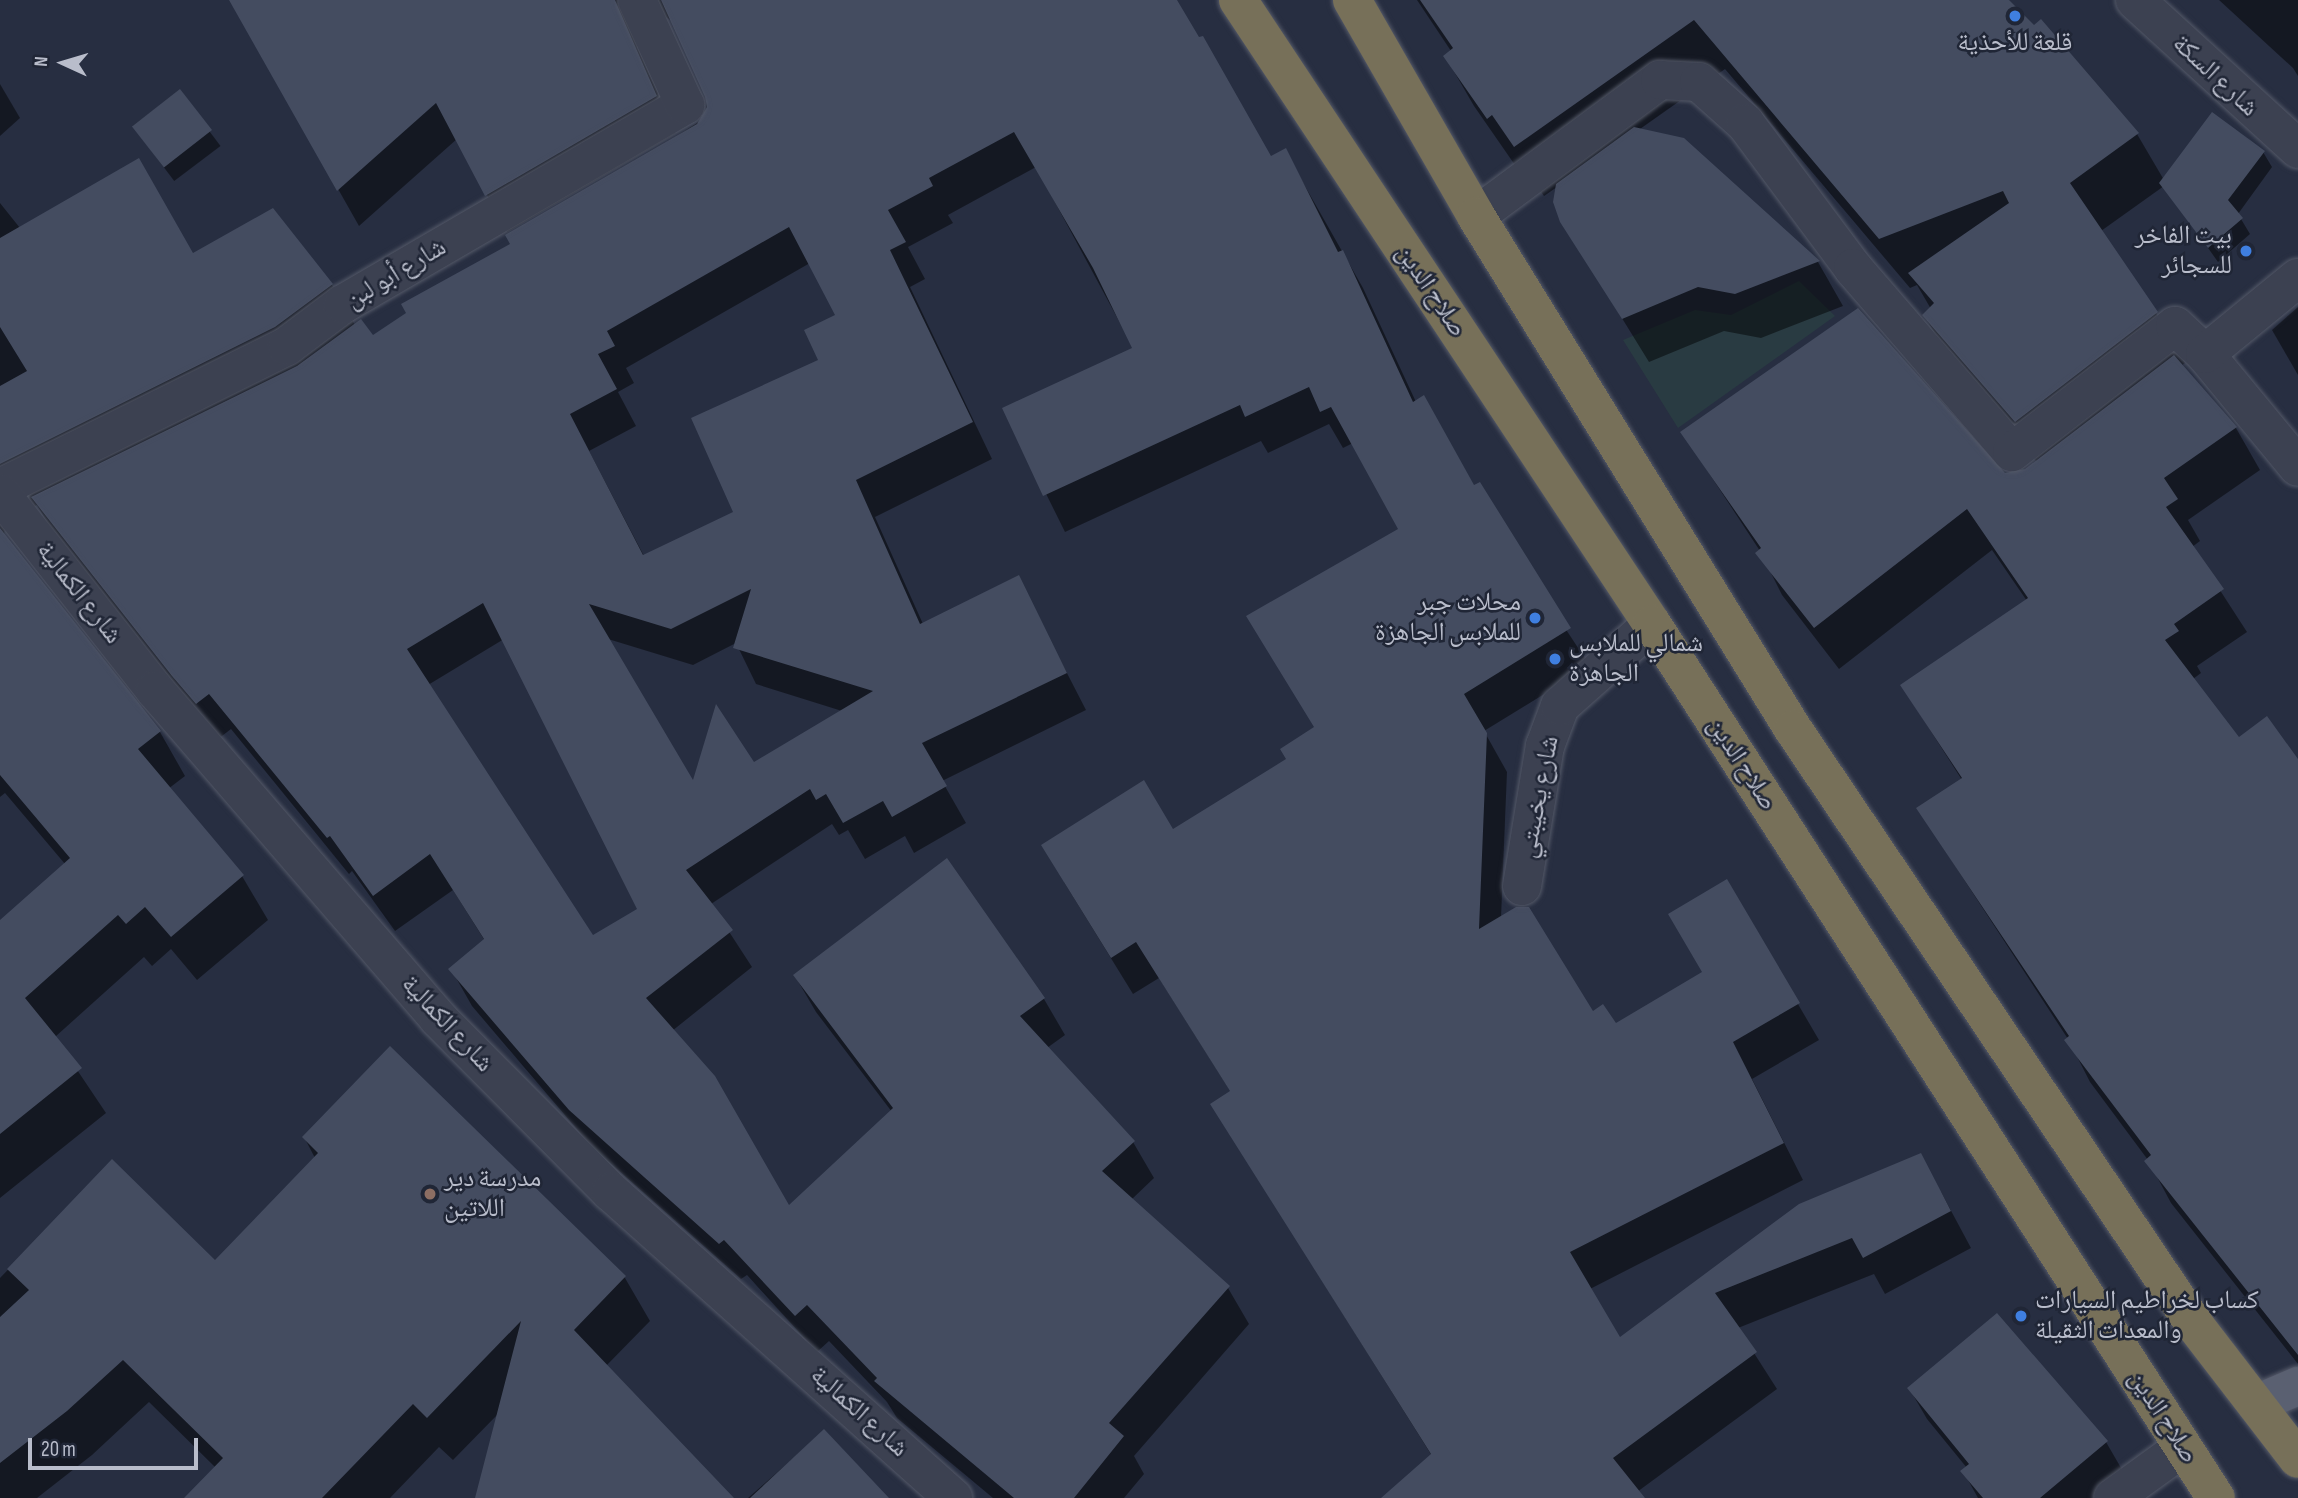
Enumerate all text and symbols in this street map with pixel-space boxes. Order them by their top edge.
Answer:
marker: قلعة للأحذية [2007,8,2023,24]
place label: قلعة للأحذية [1958,27,2072,59]
north arrow [28,28,98,98]
street label: شارع السكة [2166,28,2264,124]
text: N [30,56,53,67]
place label: بيت الفاخر للسجائر [2135,220,2232,282]
street label: شارع أبو لبن [340,232,452,316]
street label: صلاح الدين [1389,239,1473,343]
marker: بيت الفاخر للسجائر [2238,243,2254,259]
street label: شارع الكمالية [29,536,129,650]
place label: محلات جبر للملابس الجاهزة [1375,587,1521,648]
marker: محلات جبر للملابس الجاهزة [1527,610,1543,626]
place label: شمالي للملابس الجاهزة [1569,628,1703,690]
marker: شمالي للملابس الجاهزة [1547,651,1563,667]
street label: صلاح الدين [1700,711,1784,817]
street label: شارع يخيبتي [1512,733,1566,861]
street label: شارع الكمالية [394,969,500,1079]
place label: مدرسة دير اللاتين [444,1163,541,1224]
marker: مدرسة دير اللاتين [422,1186,438,1202]
place label: كساب لخراطيم السيارات والمعدات الثقيلة [2035,1285,2259,1346]
marker: كساب لخراطيم السيارات والمعدات الثقيلة [2013,1308,2029,1324]
street label: شارع الكمالية [804,1360,914,1464]
street label: صلاح الدين [2121,1364,2205,1470]
scale bar [32,1424,201,1468]
text: 20 m [41,1437,76,1462]

